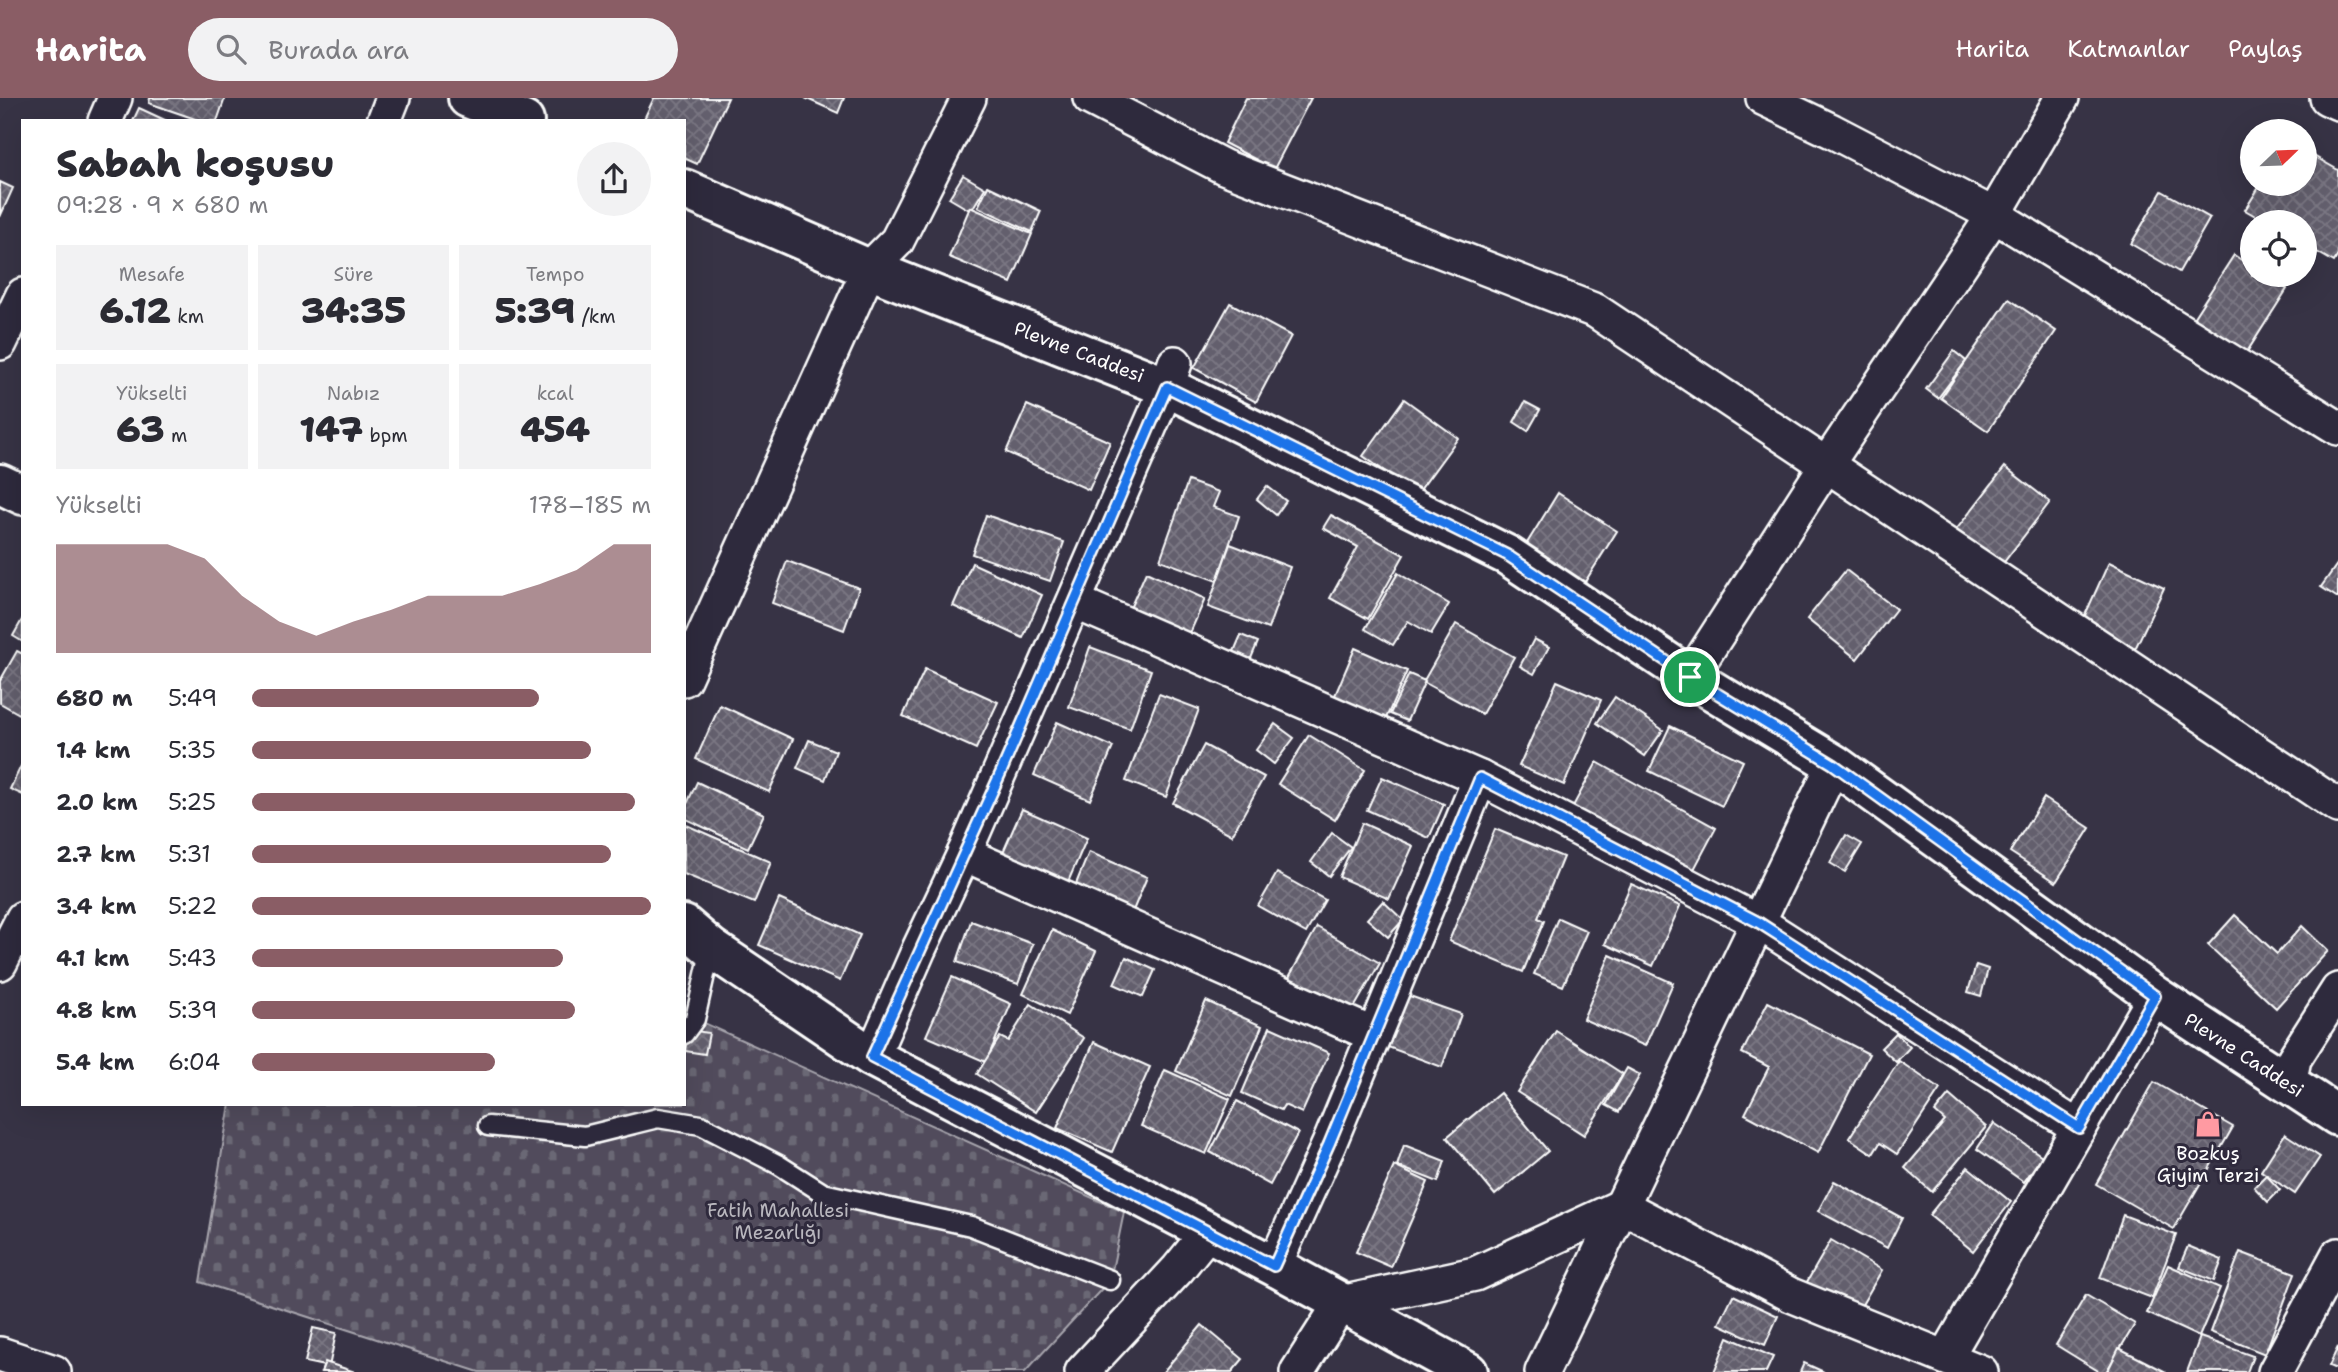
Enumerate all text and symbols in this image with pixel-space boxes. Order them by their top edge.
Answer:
search box [188,18,678,81]
text: Harita [35,27,146,72]
icon: search [212,30,250,68]
text: Burada ara [268,32,409,67]
text: Harita [1956,33,2029,65]
text: Katmanlar [2067,33,2190,65]
text: Paylaş [2228,33,2303,65]
north arrow [2240,119,2317,196]
map controls [2240,119,2317,287]
text: Sabah koşusu [56,138,335,189]
button: share [577,142,651,216]
text: 09:28 · 9 × 680 m [56,190,268,220]
button: locate [2240,210,2317,287]
text: Mesafe [119,262,185,287]
text: Süre [334,262,373,287]
text: Tempo [526,262,584,287]
text: 6.12 [100,287,171,334]
text: 34:35 [301,287,406,334]
text: 5:39 [495,287,575,334]
text: km [171,304,204,329]
text: /km [575,304,616,329]
street label: Plevne Caddesi [1010,316,1148,388]
text: Yükselti [116,381,187,406]
text: Nabız [327,381,380,406]
text: kcal [537,381,574,406]
text: 63 [116,406,165,453]
text: 147 [299,406,363,453]
text: 454 [520,406,590,453]
text: m [165,423,187,448]
text: bpm [363,423,408,448]
text: Yükselti [56,490,142,520]
text: 178–185 m [529,490,651,520]
pin [1660,647,1720,707]
icon: arrive [1671,658,1709,696]
text: 680 m [56,683,133,713]
text: 5:49 [168,683,217,713]
text: 1.4 km [56,735,130,765]
text: 5:35 [168,735,216,765]
text: 2.0 km [56,787,138,817]
text: 5:25 [168,787,216,817]
text: 2.7 km [56,839,136,869]
text: 5:31 [168,839,211,869]
text: 3.4 km [56,891,136,921]
text: 5:22 [168,891,217,921]
text: 4.1 km [56,943,129,973]
text: 5:43 [168,943,217,973]
text: 4.8 km [56,995,137,1025]
text: 5:39 [168,995,217,1025]
street label: Plevne Caddesi [2179,1007,2309,1103]
text: 5.4 km [56,1047,134,1077]
text: 6:04 [168,1047,220,1077]
shop icon: Bozkuş Giyim Terzi [2193,1109,2223,1139]
place label: Bozkuş Giyim Terzi [2157,1141,2259,1188]
park label: Fatih Mahallesi Mezarlığı [707,1198,849,1245]

